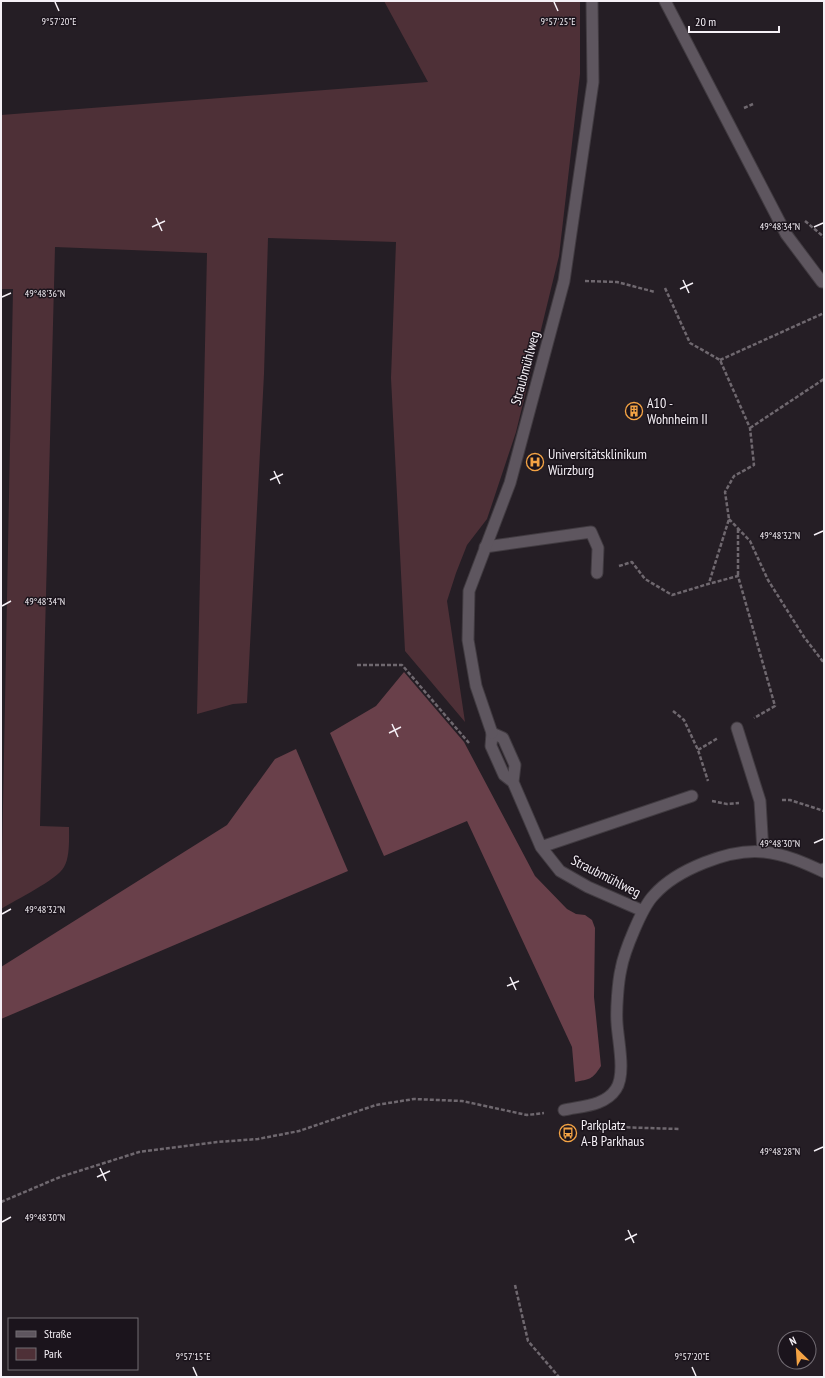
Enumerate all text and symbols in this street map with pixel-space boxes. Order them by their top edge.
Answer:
scale bar [689,8,779,34]
text: 20 m [695,14,716,29]
text: 9°57'20"E [42,15,76,28]
text: 9°57'25"E [541,15,575,28]
text: 49°48'34"N [760,220,800,233]
text: 49°48'36"N [25,287,65,300]
street label: Straubmühlweg [506,329,544,407]
place label: A10 - Wohnheim II [647,394,708,428]
building icon: A10 - Wohnheim II [624,401,644,421]
place label: Universitätsklinikum Würzburg [548,445,647,479]
hospital icon: Universitätsklinikum Würzburg [525,452,545,472]
text: 49°48'32"N [760,529,800,542]
text: 49°48'34"N [25,595,65,608]
text: 49°48'30"N [760,837,800,850]
street label: Straubmühlweg [568,851,644,901]
text: 49°48'32"N [25,903,65,916]
place label: Parkplatz A-B Parkhaus [581,1116,644,1150]
bus stop icon: Parkplatz A-B Parkhaus [558,1123,578,1143]
text: 49°48'28"N [760,1145,800,1158]
text: 49°48'30"N [25,1211,65,1224]
legend [8,1318,138,1370]
text: Straße [44,1326,71,1341]
north arrow [777,1330,817,1370]
text: N [787,1333,798,1349]
text: Park [44,1346,62,1361]
text: 9°57'15"E [176,1350,210,1363]
text: 9°57'20"E [675,1350,709,1363]

